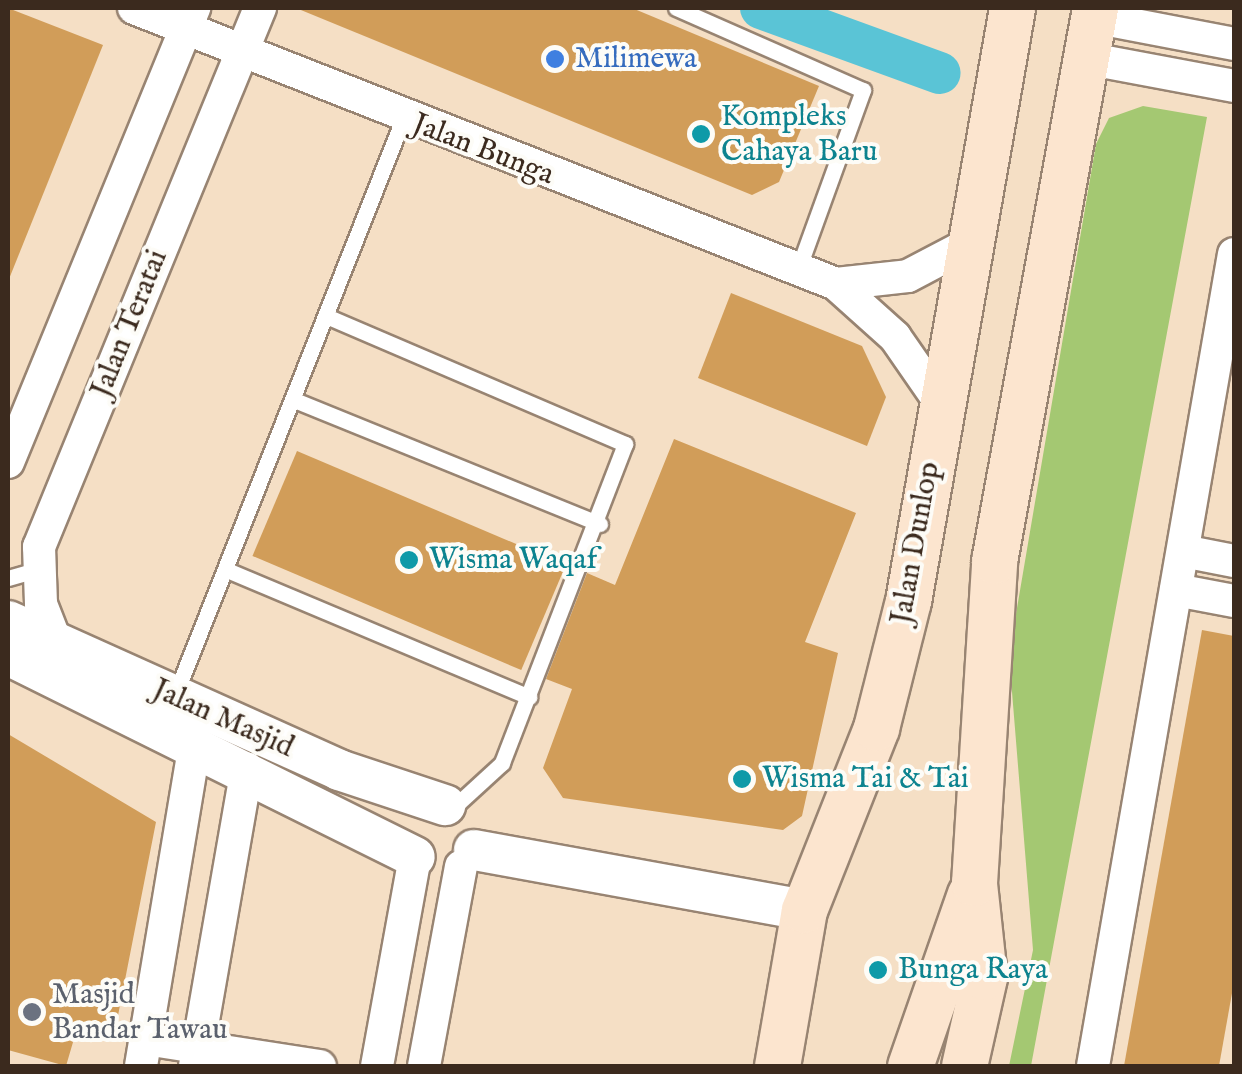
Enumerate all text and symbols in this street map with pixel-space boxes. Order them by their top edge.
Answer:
place label: Milimewa [575,41,697,77]
marker: Milimewa [544,48,566,70]
place label: Kompleks Cahaya Baru [721,99,877,170]
street label: Jalan Bunga [407,107,559,193]
marker: Kompleks Cahaya Baru [690,123,712,145]
street label: Jalan Teratai [84,245,176,403]
street label: Jalan Dunlop [884,459,948,627]
place label: Wisma Waqaf [429,542,597,578]
marker: Wisma Waqaf [398,549,420,571]
street label: Jalan Masjid [147,672,299,766]
place label: Wisma Tai & Tai [762,761,969,797]
marker: Wisma Tai & Tai [731,768,753,790]
place label: Bunga Raya [898,952,1048,988]
marker: Bunga Raya [867,959,889,981]
place label: Masjid Bandar Tawau [52,977,228,1048]
marker: Masjid Bandar Tawau [21,1001,43,1023]

